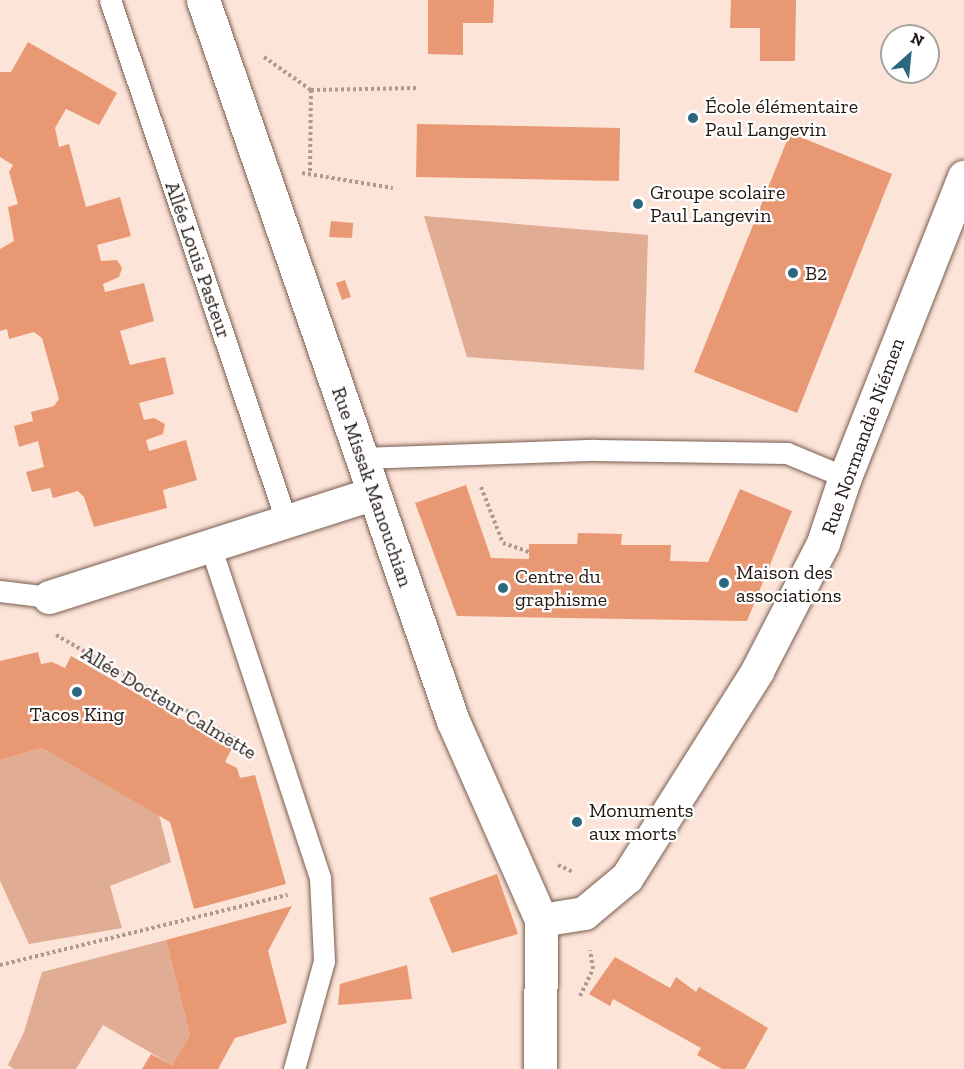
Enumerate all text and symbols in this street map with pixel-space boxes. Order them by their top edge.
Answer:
north arrow [880,24,940,84]
text: N [908,28,927,51]
place label: École élémentaire Paul Langevin [705,94,858,141]
marker: École élémentaire Paul Langevin [686,111,700,125]
street label: Allée Louis Pasteur [160,178,236,342]
place label: Groupe scolaire Paul Langevin [650,180,785,227]
marker: Groupe scolaire Paul Langevin [631,197,645,211]
place label: B2 [805,261,827,285]
marker: B2 [786,266,800,280]
street label: Rue Normandie Niémen [816,335,910,537]
street label: Rue Missak Manouchian [326,384,418,590]
place label: Maison des associations [736,560,841,607]
place label: Centre du graphisme [515,564,607,611]
marker: Maison des associations [717,576,731,590]
marker: Centre du graphisme [496,581,510,595]
street label: Allée Docteur Calmette [77,641,261,765]
marker: Tacos King [70,685,84,699]
place label: Tacos King [29,702,125,726]
place label: Monuments aux morts [589,798,693,845]
marker: Monuments aux morts [570,815,584,829]

